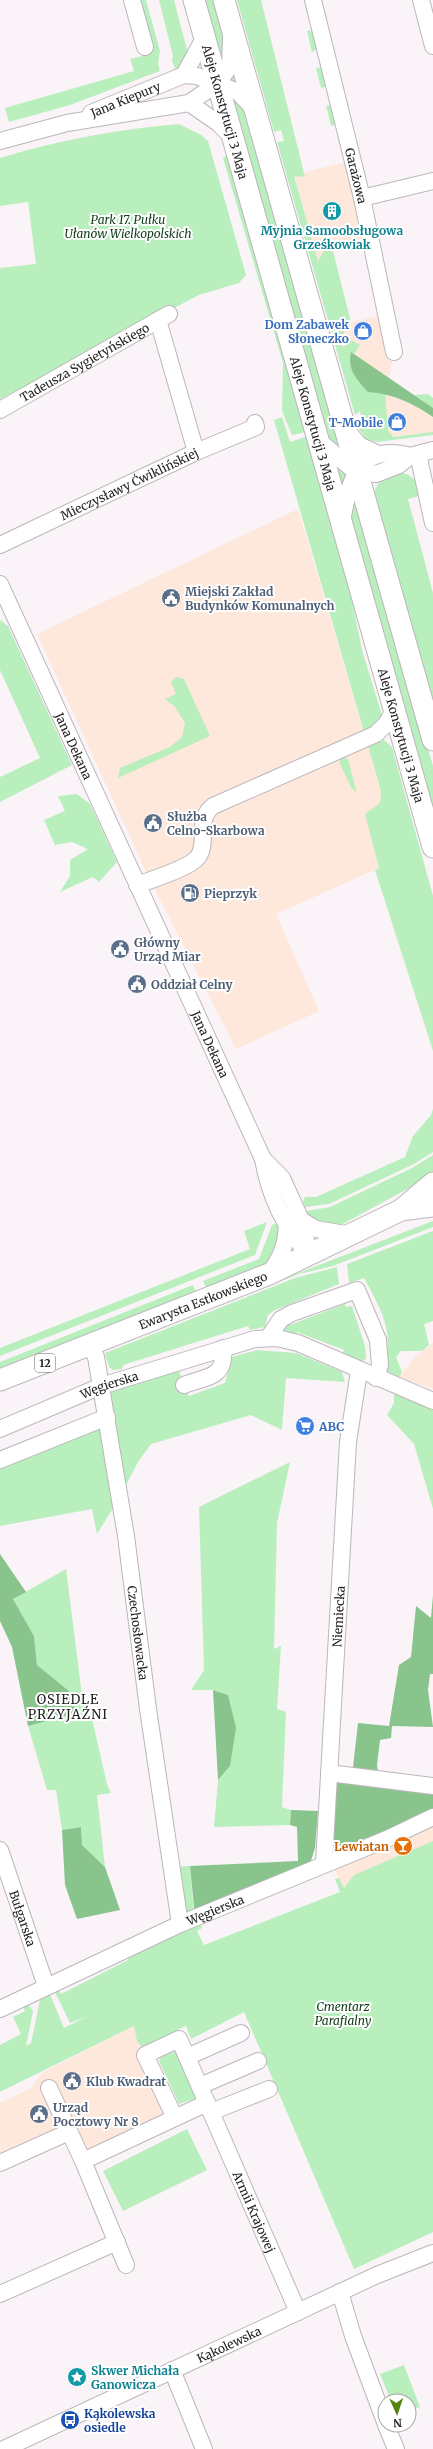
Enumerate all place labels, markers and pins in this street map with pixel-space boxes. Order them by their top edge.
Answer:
building icon: Myjnia Samoobsługowa Grześkowiak [321,200,343,222]
place label: Myjnia Samoobsługowa Grześkowiak [261,223,403,252]
place label: Dom Zabawek Słoneczko [264,317,349,346]
shop icon: Dom Zabawek Słoneczko [352,320,374,342]
shop icon: T-Mobile [386,411,408,433]
place label: T-Mobile [329,415,383,430]
place label: Miejski Zakład Budynków Komunalnych [185,584,335,613]
public building icon: Miejski Zakład Budynków Komunalnych [160,587,182,609]
place label: Służba Celno-Skarbowa [167,809,265,838]
public building icon: Służba Celno-Skarbowa [142,812,164,834]
fuel station icon: Pieprzyk [179,882,201,904]
place label: Pieprzyk [204,886,257,901]
place label: Główny Urząd Miar [134,935,201,964]
public building icon: Główny Urząd Miar [109,938,131,960]
public building icon: Oddział Celny [126,973,148,995]
place label: Oddział Celny [151,977,234,992]
supermarket icon: ABC [294,1415,316,1437]
place label: ABC [318,1419,344,1434]
bar icon: Lewiatan [392,1835,414,1857]
place label: Lewiatan [334,1839,389,1854]
public building icon: Klub Kwadrat [61,2070,83,2092]
place label: Klub Kwadrat [86,2074,166,2089]
place label: Urząd Pocztowy Nr 8 [53,2100,139,2129]
public building icon: Urząd Pocztowy Nr 8 [28,2103,50,2125]
place label: Skwer Michała Ganowicza [91,2363,180,2392]
place icon: Skwer Michała Ganowicza [66,2366,88,2388]
place label: Kąkolewska osiedle [84,2406,156,2435]
bus stop icon: Kąkolewska osiedle [59,2409,81,2431]

